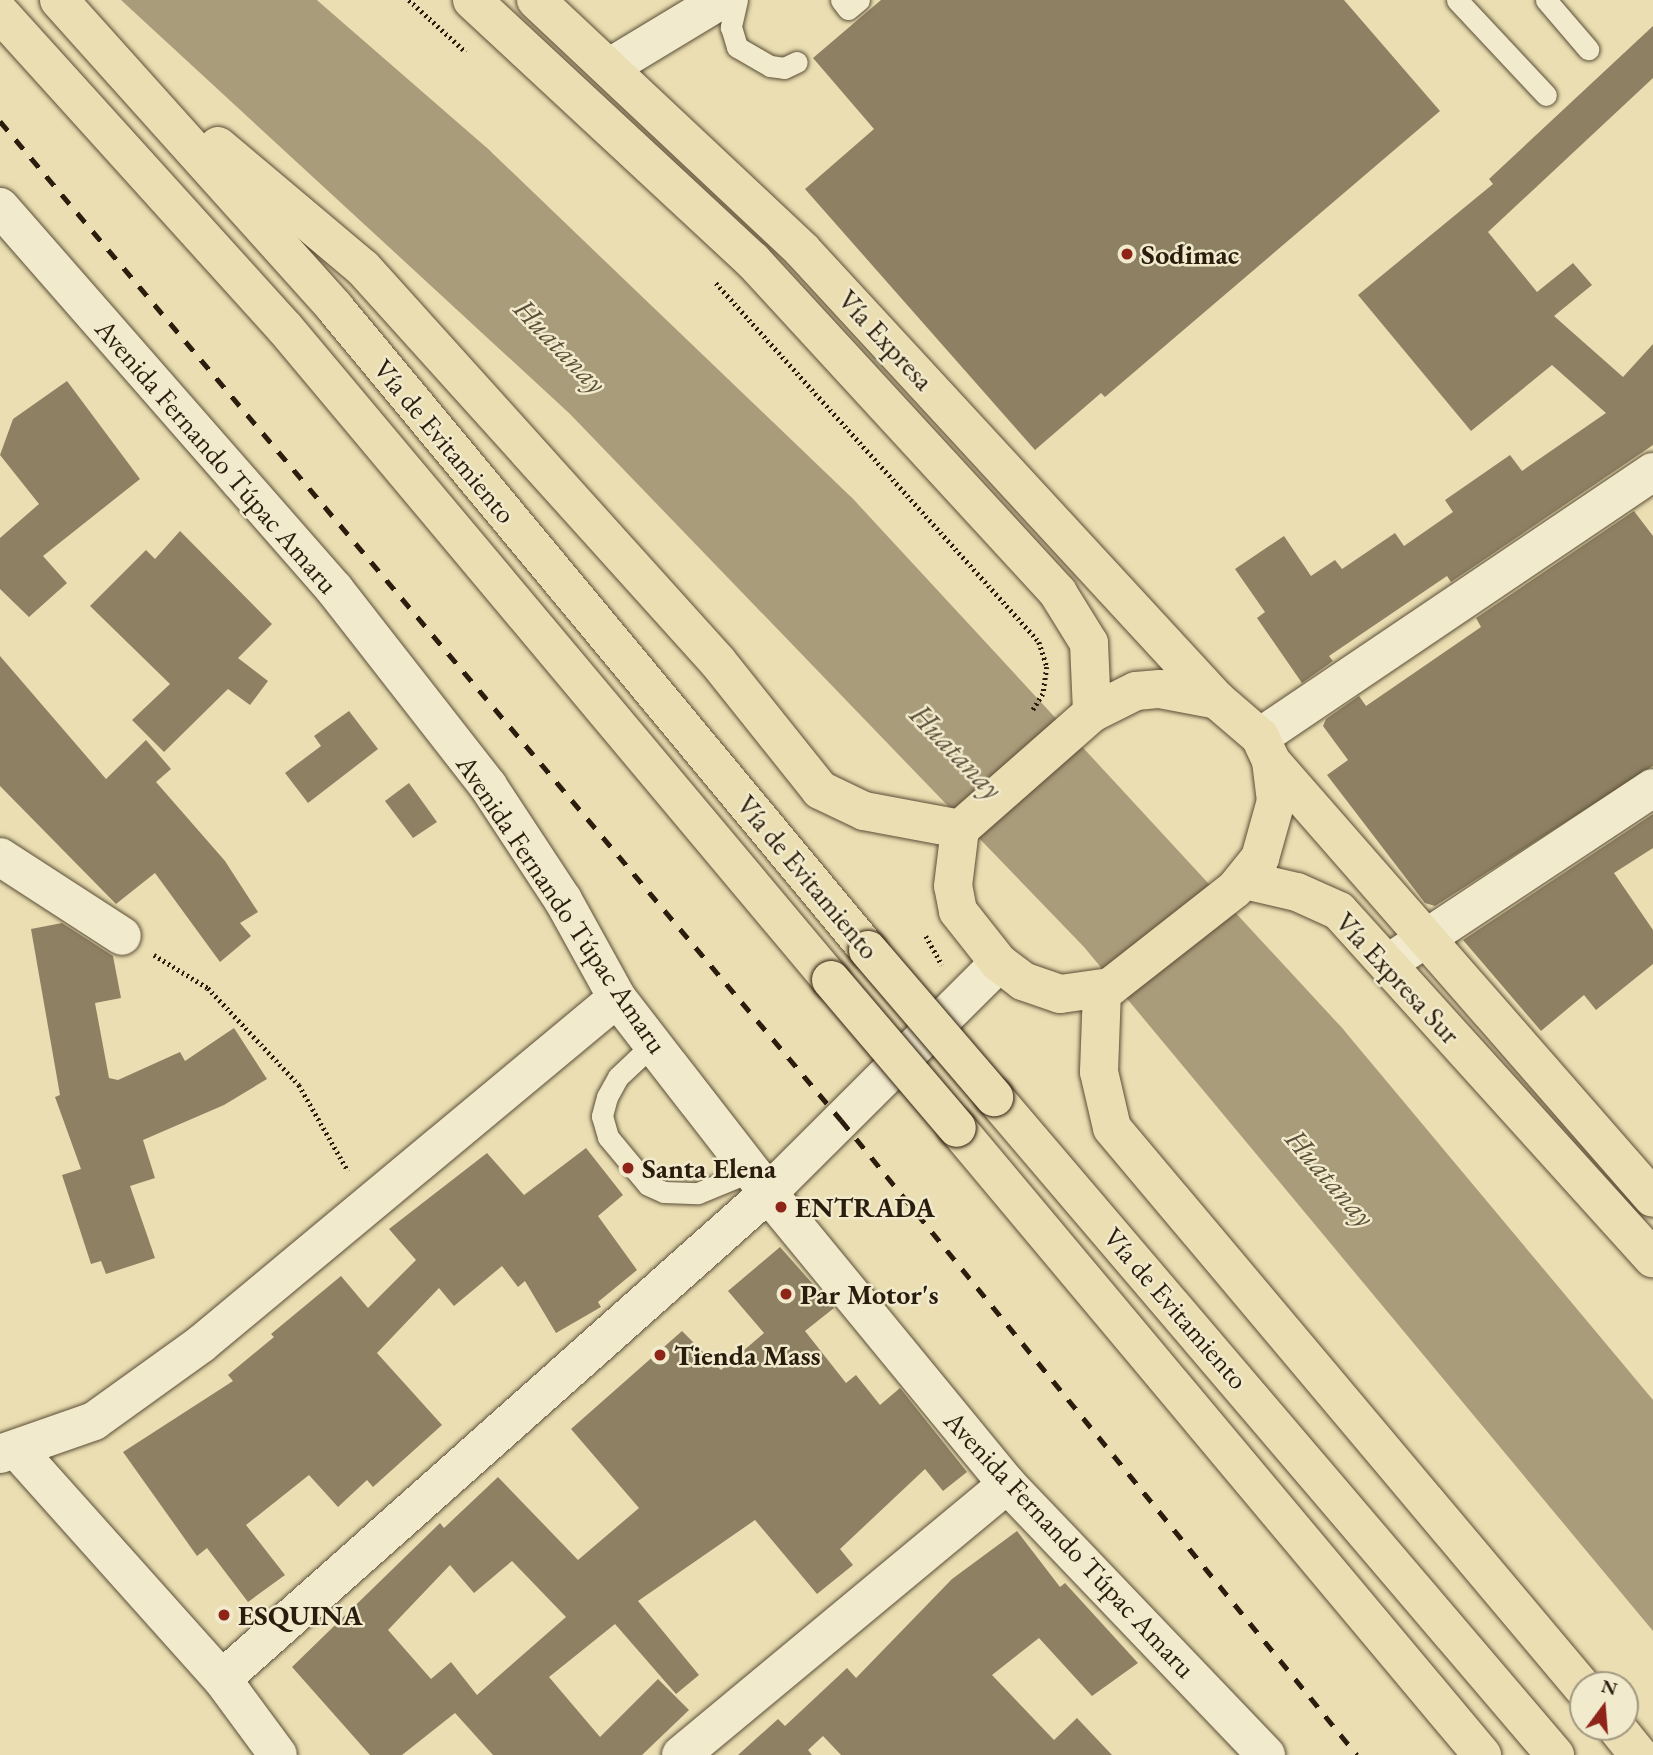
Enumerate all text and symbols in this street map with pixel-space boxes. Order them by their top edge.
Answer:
place label: Sodimac [1141,237,1239,271]
marker: Sodimac [1119,246,1135,262]
street label: Vía Expresa [831,283,941,397]
water label: Huatanay [506,291,614,401]
street label: Avenida Fernando Túpac Amaru [89,312,345,600]
street label: Vía de Evitamiento [367,352,523,530]
water label: Huatanay [902,697,1010,807]
street label: Avenida Fernando Túpac Amaru [449,748,675,1060]
street label: Vía de Evitamiento [730,788,886,966]
street label: Vía Expresa Sur [1329,905,1467,1051]
water label: Huatanay [1278,1122,1382,1234]
place label: Santa Elena [642,1151,776,1185]
marker: Santa Elena [620,1160,636,1176]
place label: ENTRADA [795,1190,935,1224]
marker: ENTRADA [773,1199,789,1215]
street label: Vía de Evitamiento [1097,1220,1255,1396]
place label: Par Motor's [800,1277,939,1311]
marker: Par Motor's [778,1286,794,1302]
place label: Tienda Mass [674,1338,821,1372]
marker: Tienda Mass [652,1347,668,1363]
street label: Avenida Fernando Túpac Amaru [937,1404,1203,1684]
place label: ESQUINA [238,1598,363,1632]
marker: ESQUINA [216,1607,232,1623]
north arrow [1569,1671,1639,1741]
text: N [1599,1673,1620,1701]

